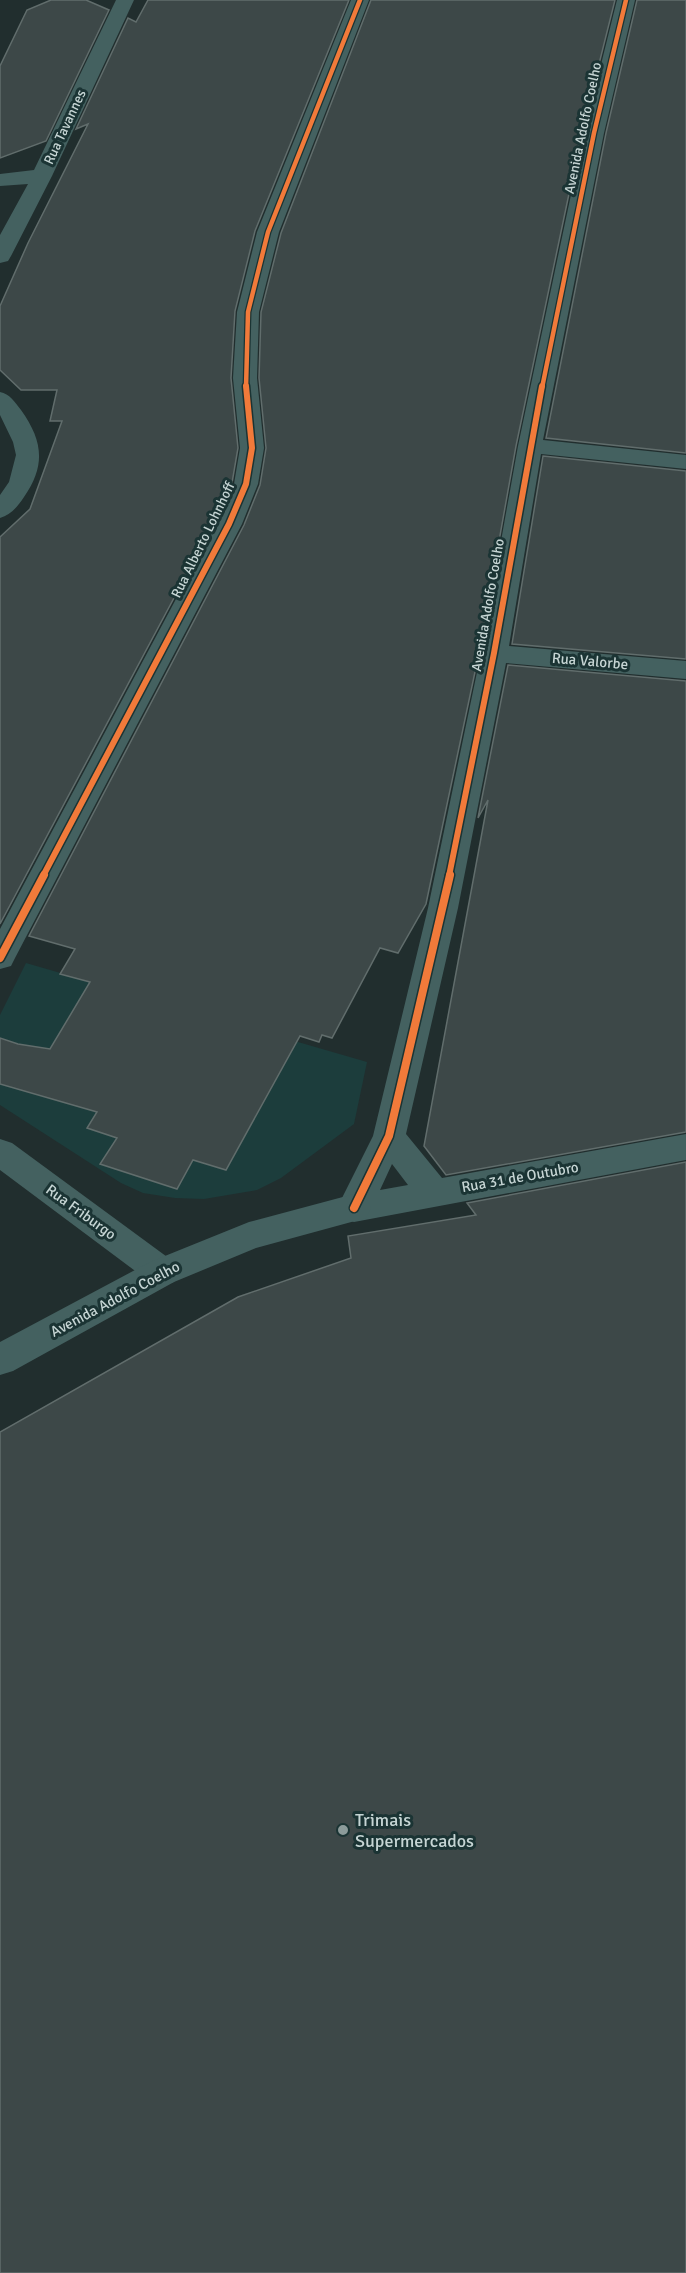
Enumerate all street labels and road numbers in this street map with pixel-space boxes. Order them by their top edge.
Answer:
street label: Avenida Adolfo Coelho [561,61,605,195]
street label: Rua Tavannes [40,87,90,167]
street label: Rua Alberto Lohnhoff [168,478,239,601]
street label: Avenida Adolfo Coelho [468,537,508,673]
street label: Rua Valorbe [551,649,629,673]
street label: Rua 31 de Outubro [460,1158,580,1196]
street label: Rua Friburgo [42,1181,120,1244]
street label: Avenida Adolfo Coelho [47,1257,183,1341]

